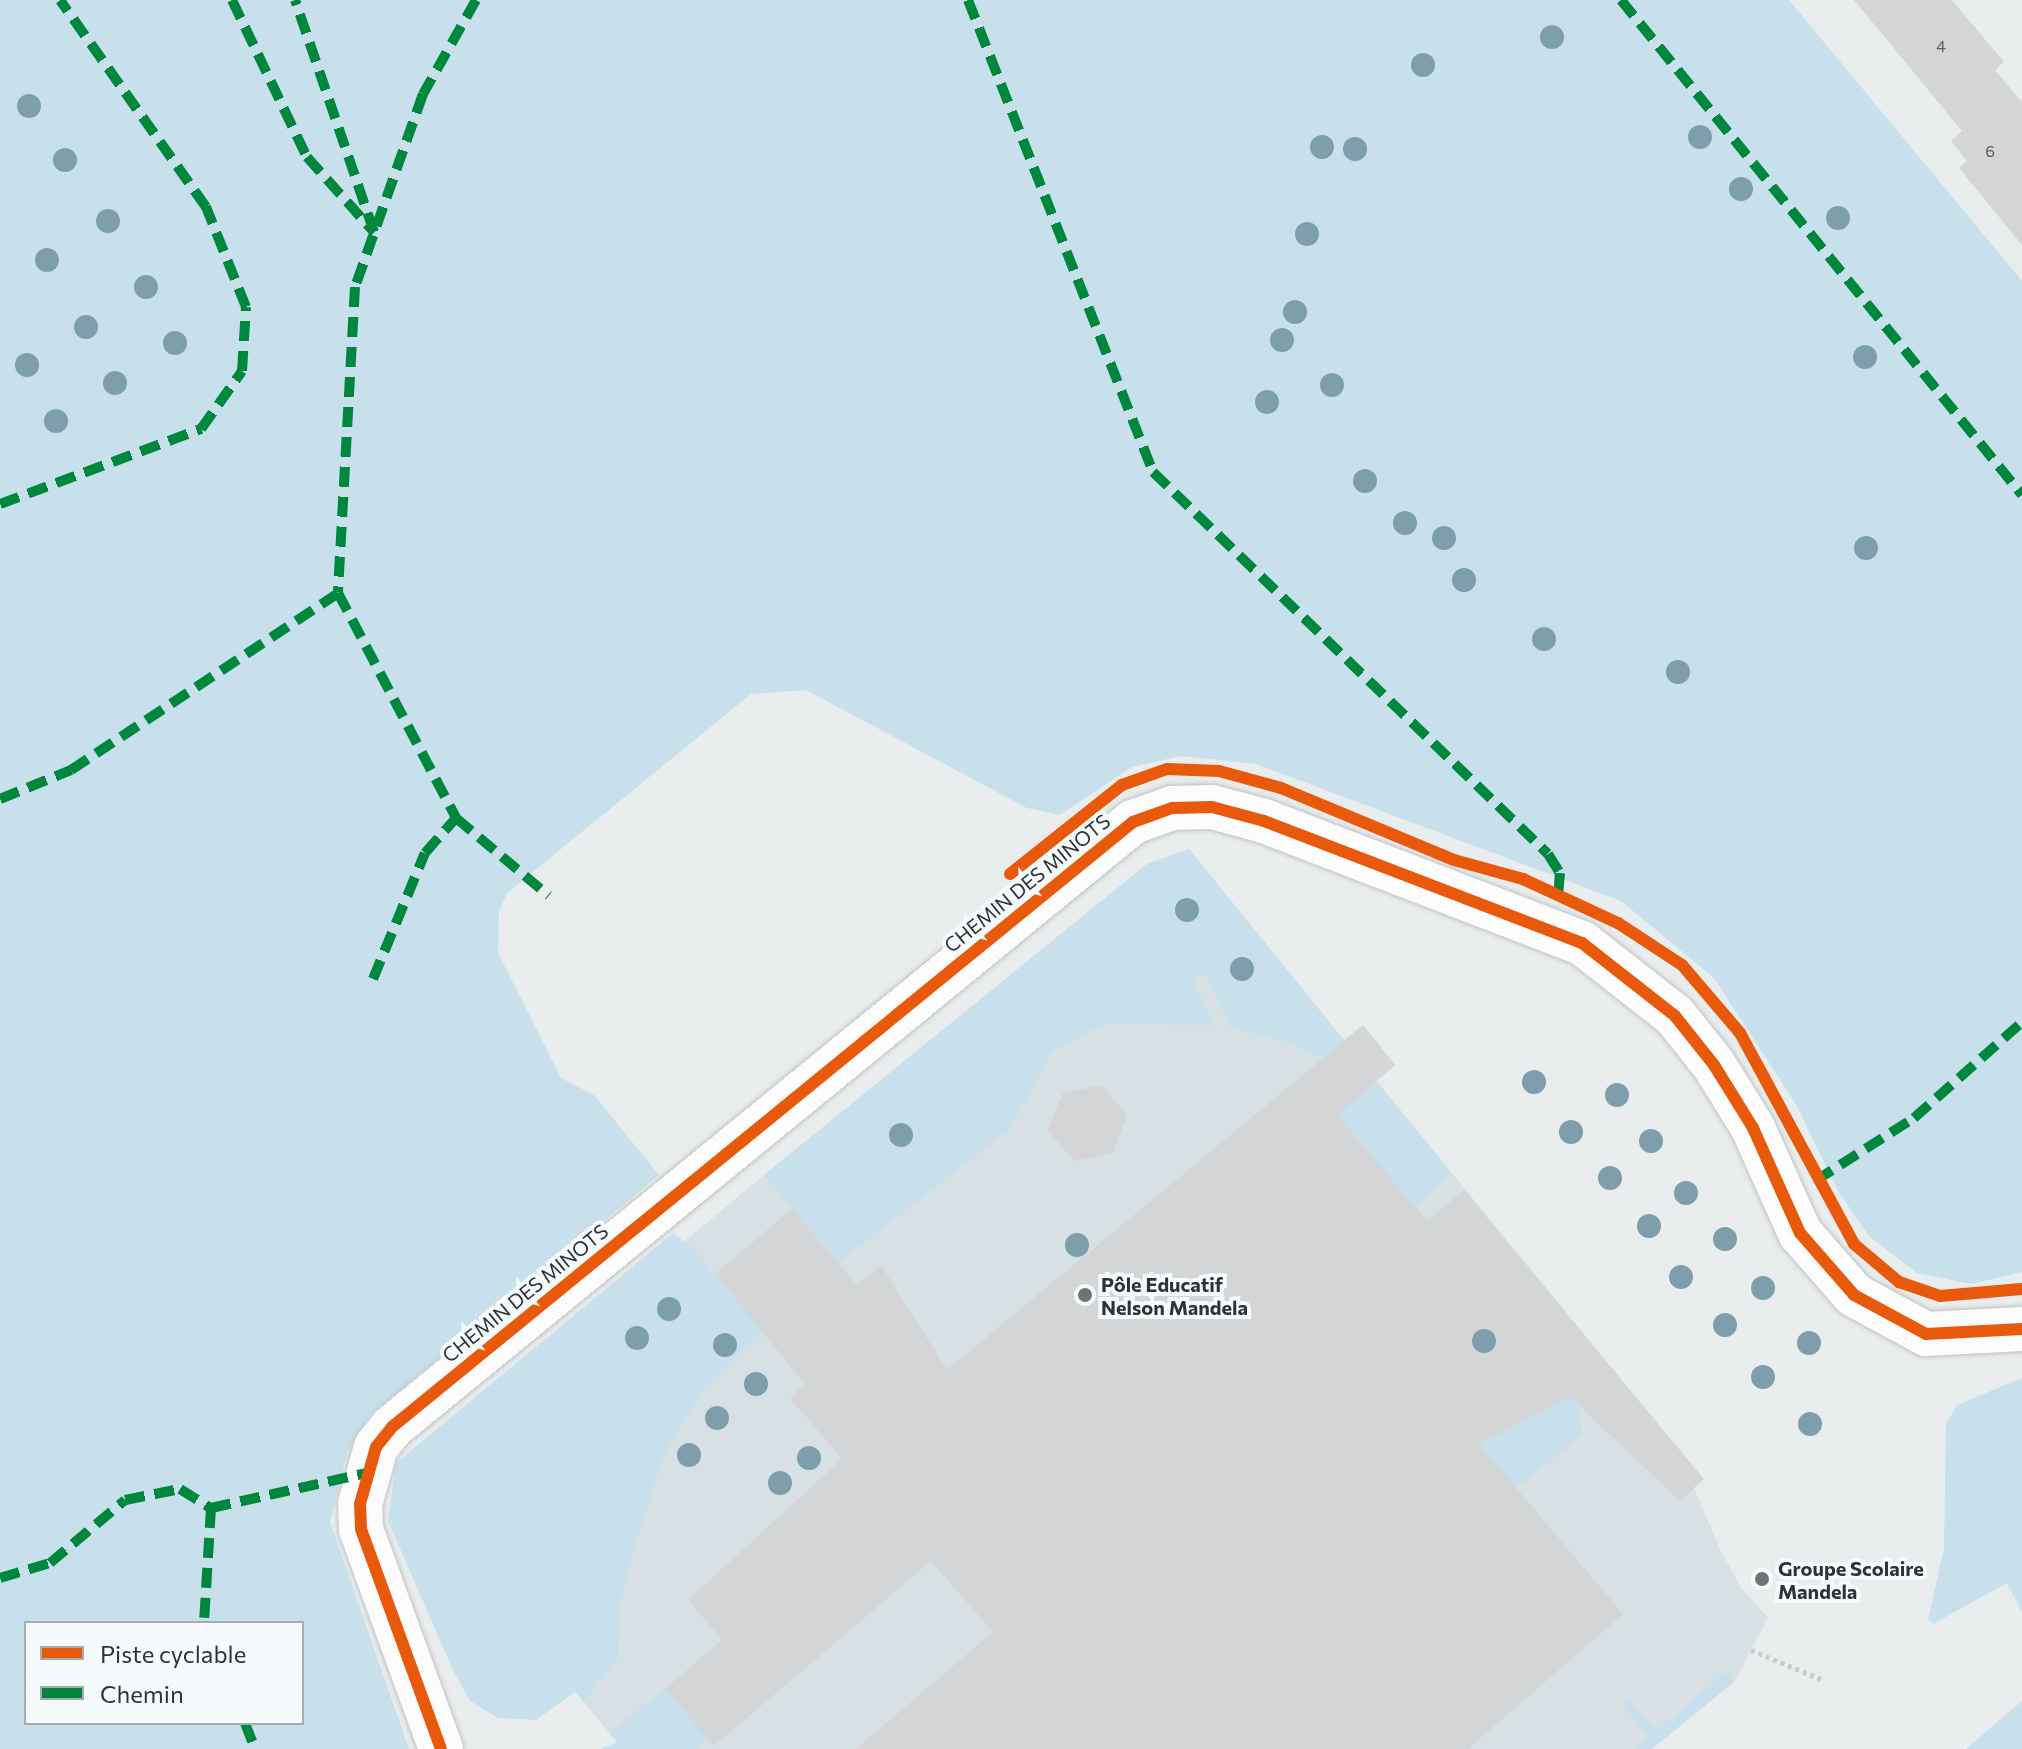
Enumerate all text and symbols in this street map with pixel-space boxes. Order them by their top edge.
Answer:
house number: 4 [1936,36,1946,56]
house number: 6 [1985,141,1995,161]
street label: CHEMIN DES MINOTS [939,809,1115,957]
street label: CHEMIN DES MINOTS [437,1219,613,1367]
place label: Pôle Educatif Nelson Mandela [1101,1272,1248,1319]
marker: Pôle Educatif Nelson Mandela [1076,1286,1094,1304]
place label: Groupe Scolaire Mandela [1778,1556,1924,1603]
marker: Groupe Scolaire Mandela [1753,1570,1771,1588]
legend [24,1621,304,1725]
text: Piste cyclable [100,1639,246,1668]
text: Chemin [100,1679,184,1708]

